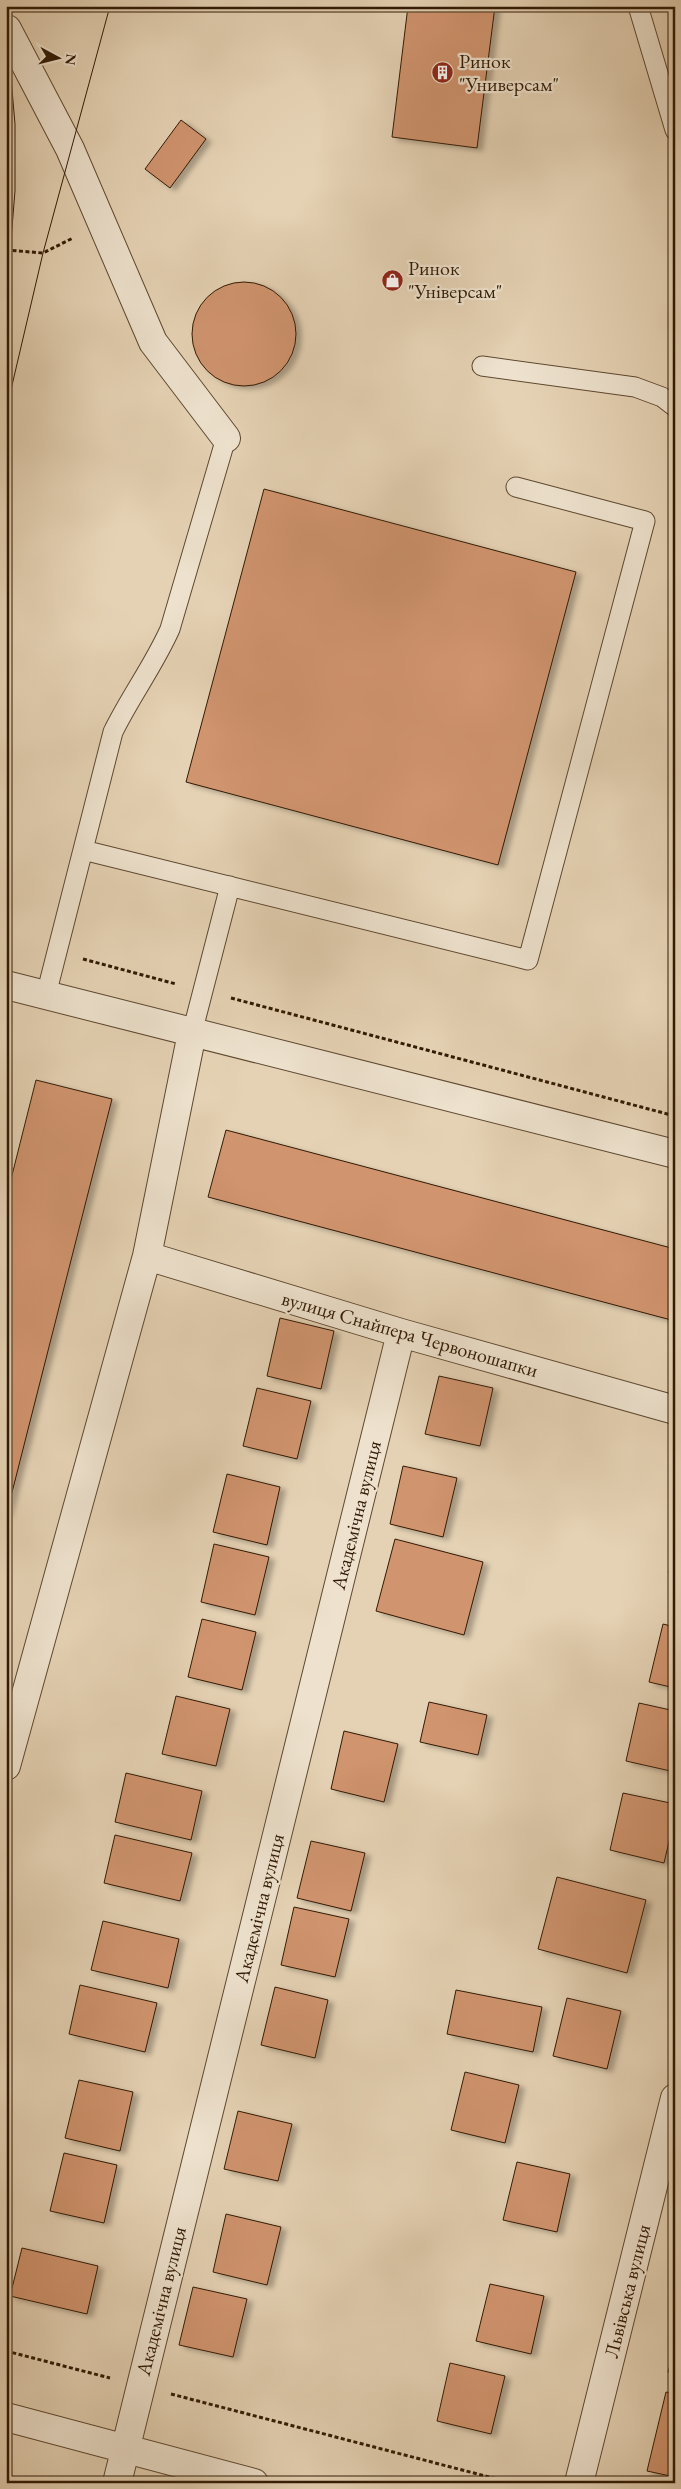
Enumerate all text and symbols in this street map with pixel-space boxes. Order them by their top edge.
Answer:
north arrow [32,32,82,82]
place label: Ринок "Универсам" [459,48,559,97]
text: N [61,53,81,67]
building icon: Ринок "Универсам" [431,60,455,84]
place label: Ринок "Універсам" [408,255,502,304]
shop icon: Ринок "Універсам" [380,268,404,292]
street label: вулиця Снайпера Червоношапки [279,1285,541,1383]
street label: Академічна вулиця [325,1438,387,1593]
street label: Академічна вулиця [228,1831,290,1986]
street label: Львівська вулиця [598,2222,656,2360]
street label: Академічна вулиця [130,2224,192,2379]

